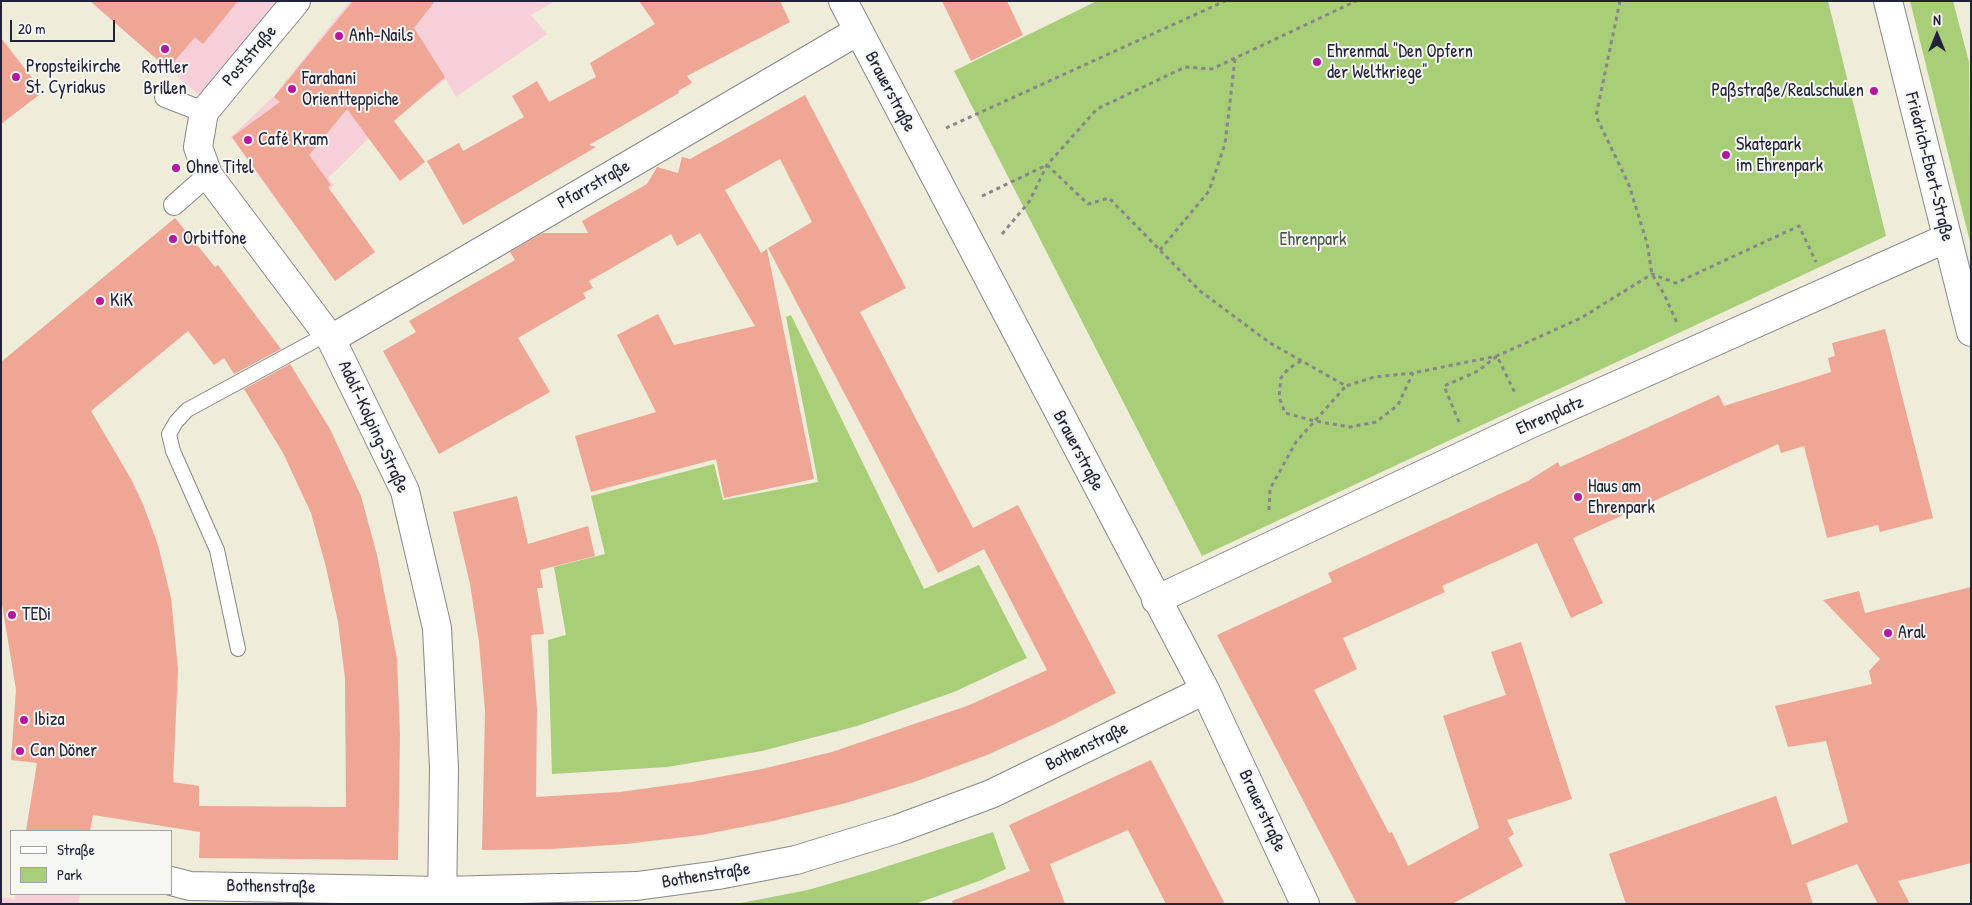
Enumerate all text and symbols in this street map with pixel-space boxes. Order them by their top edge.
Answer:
scale bar [12,10,118,42]
north arrow [1912,10,1962,60]
text: N [1933,10,1941,29]
text: 20 m [18,18,45,39]
street label: Poststraße [218,21,282,91]
place label: Anh-Nails [349,25,413,47]
marker: Anh-Nails [333,30,345,42]
place label: Ehrenmal "Den Opfern der Weltkriege" [1327,41,1473,84]
marker: Rottler Brillen [159,43,171,55]
street label: Brauerstraße [860,48,920,136]
place label: Propsteikirche St. Cyriakus [26,56,121,98]
marker: Ehrenmal "Den Opfern der Weltkriege" [1311,56,1323,68]
place label: Rottler Brillen [142,57,188,100]
place label: Farahani Orientteppiche [302,68,399,110]
marker: Propsteikirche St. Cyriakus [10,71,22,83]
place label: Paßstraße/Realschulen [1711,80,1864,102]
marker: Farahani Orientteppiche [286,83,298,95]
marker: Paßstraße/Realschulen [1868,85,1880,97]
street label: Friedrich-Ebert-Straße [1900,90,1958,244]
place label: Café Kram [258,129,328,151]
marker: Café Kram [242,134,254,146]
place label: Skatepark im Ehrenpark [1736,134,1823,176]
marker: Skatepark im Ehrenpark [1720,149,1732,161]
street label: Pfarrstraße [554,156,634,214]
place label: Ohne Titel [186,157,254,179]
marker: Ohne Titel [170,162,182,174]
place label: Orbitfone [183,228,247,250]
park label: Ehrenpark [1280,229,1346,251]
marker: Orbitfone [167,233,179,245]
place label: KiK [110,290,133,312]
marker: KiK [94,295,106,307]
street label: Adolf-Kolping-Straße [333,357,413,497]
street label: Ehrenplatz [1513,392,1587,440]
street label: Brauerstraße [1048,407,1108,495]
place label: Haus am Ehrenpark [1588,476,1655,518]
marker: Haus am Ehrenpark [1572,491,1584,503]
place label: TEDi [22,604,51,626]
marker: TEDi [6,609,18,621]
place label: Aral [1898,622,1926,644]
marker: Aral [1882,627,1894,639]
place label: Ibiza [34,709,64,731]
marker: Ibiza [18,714,30,726]
street label: Bothenstraße [1042,718,1132,776]
place label: Can Döner [30,740,97,762]
marker: Can Döner [14,745,26,757]
street label: Brauerstraße [1234,766,1290,856]
legend [10,830,172,895]
text: Straße [57,839,95,860]
street label: Bothenstraße [660,858,752,894]
text: Park [57,864,82,885]
street label: Bothenstraße [226,875,316,899]

